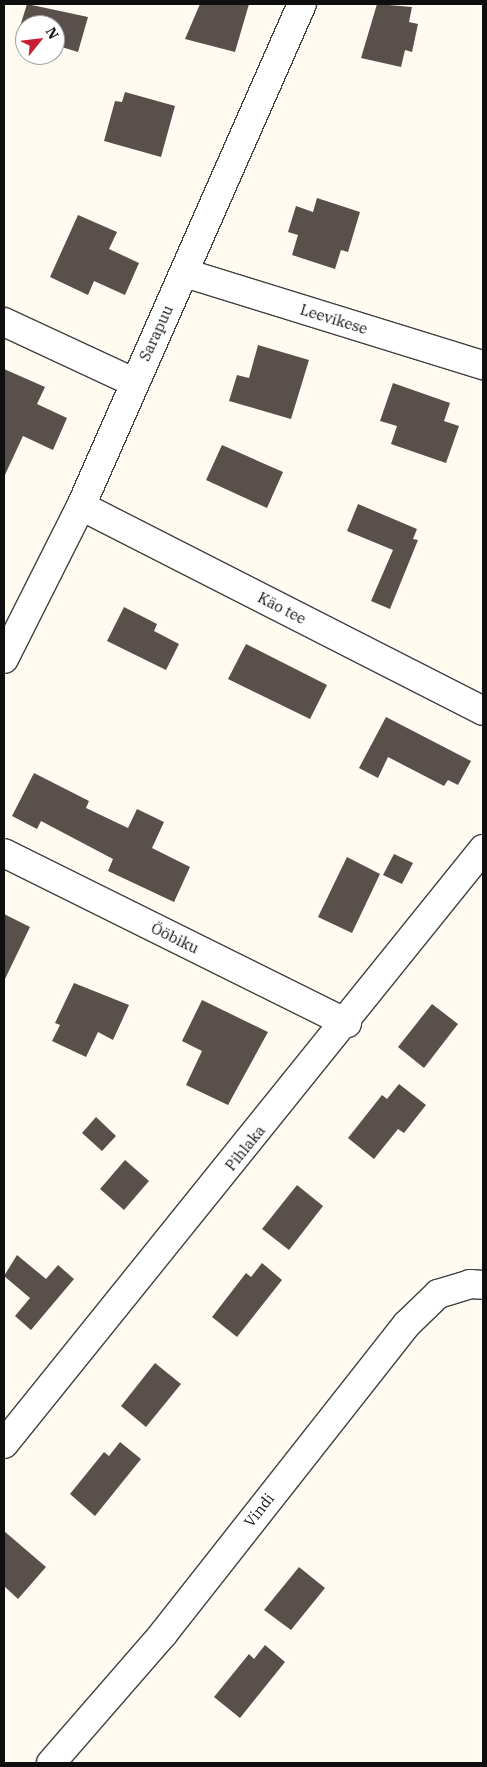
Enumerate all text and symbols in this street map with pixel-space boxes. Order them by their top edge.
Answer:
north arrow [15,15,65,65]
text: N [42,24,63,42]
street label: Leevikese [298,300,370,338]
street label: Sarapuu [135,302,177,364]
street label: Käo tee [255,588,309,628]
street label: Ööbiku [148,919,202,957]
street label: Pihlaka [221,1122,269,1174]
street label: Vindi [240,1490,278,1530]

